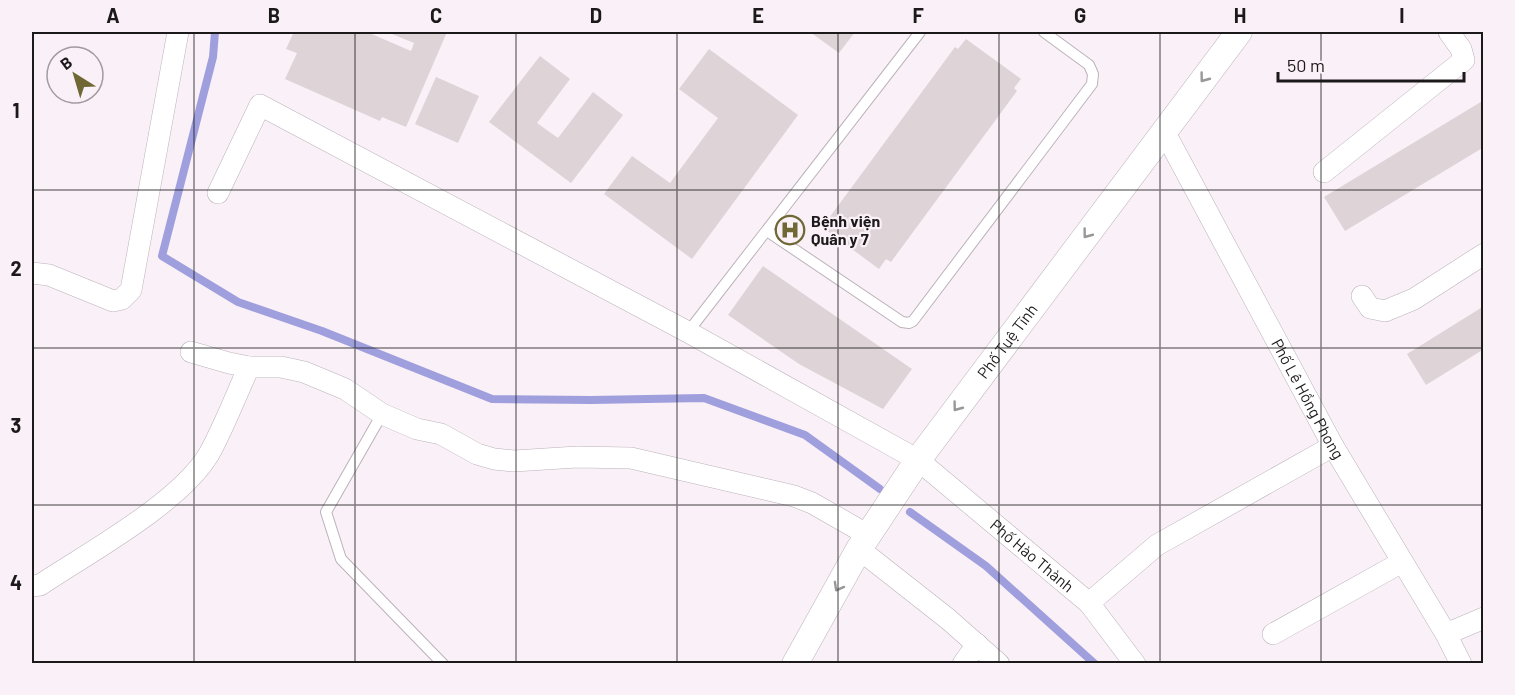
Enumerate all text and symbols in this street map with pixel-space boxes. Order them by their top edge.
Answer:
text: A [106,3,120,27]
text: B [268,3,280,27]
text: C [430,3,442,27]
text: D [590,3,602,27]
text: E [752,3,764,27]
text: F [912,3,924,27]
text: G [1074,3,1086,27]
text: H [1234,3,1246,27]
text: I [1399,3,1405,27]
north arrow [45,45,105,105]
scale bar [1278,45,1464,83]
text: B [56,52,75,73]
text: 50 m [1287,54,1325,76]
one-way arrow [1200,72,1211,83]
text: 1 [12,98,20,122]
place label: Bệnh viện Quân y 7 [811,211,880,248]
hospital icon: Bệnh viện Quân y 7 [774,214,806,246]
one-way arrow [1083,228,1094,239]
text: 2 [10,256,22,280]
street label: Phố Tuệ Tĩnh [973,300,1041,382]
street label: Phố Lê Hồng Phong [1268,335,1349,462]
one-way arrow [954,401,965,412]
text: 3 [11,413,21,437]
street label: Phố Hào Thành [987,515,1078,596]
text: 4 [10,570,22,594]
one-way arrow [834,581,845,591]

